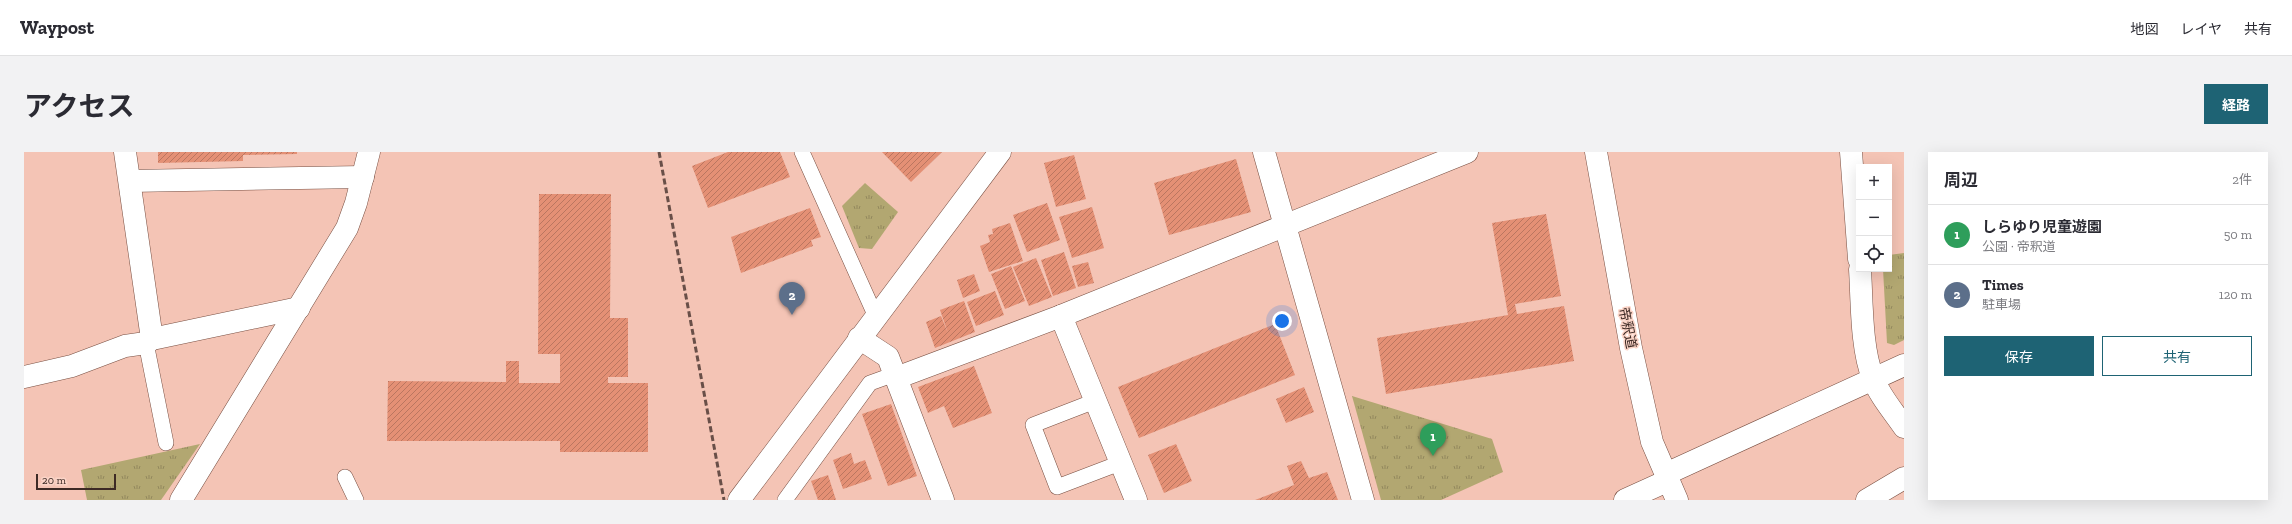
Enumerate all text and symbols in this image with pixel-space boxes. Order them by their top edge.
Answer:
text: Waypost [20,16,94,39]
text: 地図 [2130,21,2158,38]
text: レイヤ [2180,21,2222,38]
text: 共有 [2244,21,2272,38]
button: 経路 [2204,84,2268,124]
text: アクセス [24,90,135,123]
map controls [1856,164,1892,272]
button: + [1856,164,1892,200]
text: 周辺 [1944,170,1978,190]
text: 2件 [2232,172,2252,187]
button: − [1856,200,1892,236]
text: しらゆり児童遊園 [1982,218,2102,236]
text: 1 [1954,227,1960,242]
text: 50 m [2224,227,2252,242]
button: locate [1856,236,1892,272]
text: 公園 · 帝釈道 [1982,239,2056,254]
text: Times [1982,276,2024,294]
pin: 2 [779,282,805,315]
text: 2 [1954,287,1960,302]
text: 120 m [2219,287,2252,302]
text: 駐車場 [1982,297,2021,312]
street label: 帝釈道 [1615,306,1640,350]
your location [1272,311,1292,331]
button: 保存 [1944,336,2094,376]
button: 共有 [2102,336,2252,376]
pin: 1 [1420,423,1446,456]
scale bar [36,472,116,491]
text: 20 m [42,474,66,487]

